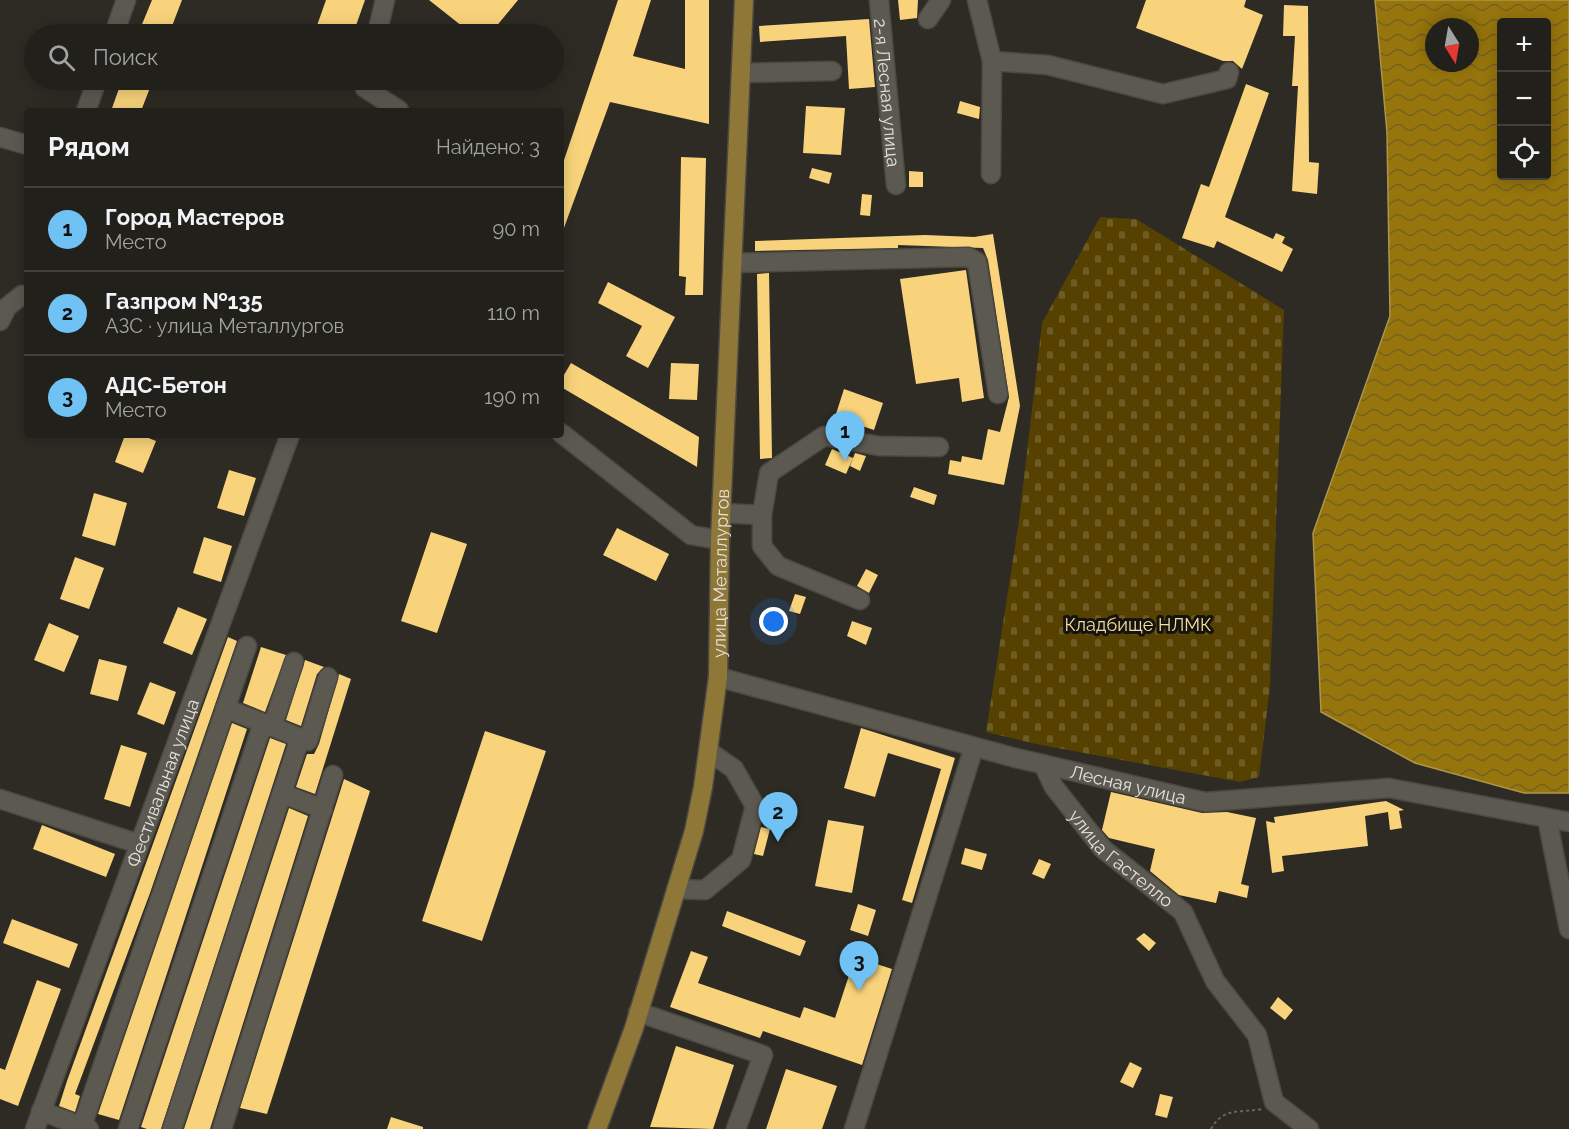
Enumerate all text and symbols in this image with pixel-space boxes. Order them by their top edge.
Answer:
street label: 2-я Лесная улица [870,17,905,168]
north arrow [1425,18,1479,72]
map controls [1497,18,1551,180]
button: + [1497,18,1551,72]
search box [24,24,564,90]
icon: search [45,41,78,74]
text: Поиск [93,44,158,70]
button: − [1497,72,1551,126]
button: locate [1497,126,1551,180]
text: Рядом [48,132,130,162]
text: Найдено: 3 [436,135,540,159]
text: Город Мастеров [105,204,284,230]
text: 1 [63,217,72,241]
text: 90 m [493,217,540,241]
text: Место [105,230,167,254]
text: Газпром №135 [105,288,263,314]
text: 2 [62,301,73,325]
text: 110 m [487,301,540,325]
text: АЗС · улица Металлургов [105,314,344,338]
text: АДС-Бетон [105,372,227,398]
text: 3 [62,385,73,409]
text: 190 m [484,385,540,409]
text: Место [105,398,167,422]
pin: 1 [826,412,864,461]
street label: улица Металлургов [708,488,733,658]
your location [759,607,788,636]
park label: Кладбище НЛМК [1064,614,1212,635]
street label: Фестивальная улица [122,696,203,870]
street label: Лесная улица [1068,760,1188,808]
pin: 2 [758,792,798,842]
street label: улица Гастелло [1065,805,1178,911]
pin: 3 [840,942,878,991]

